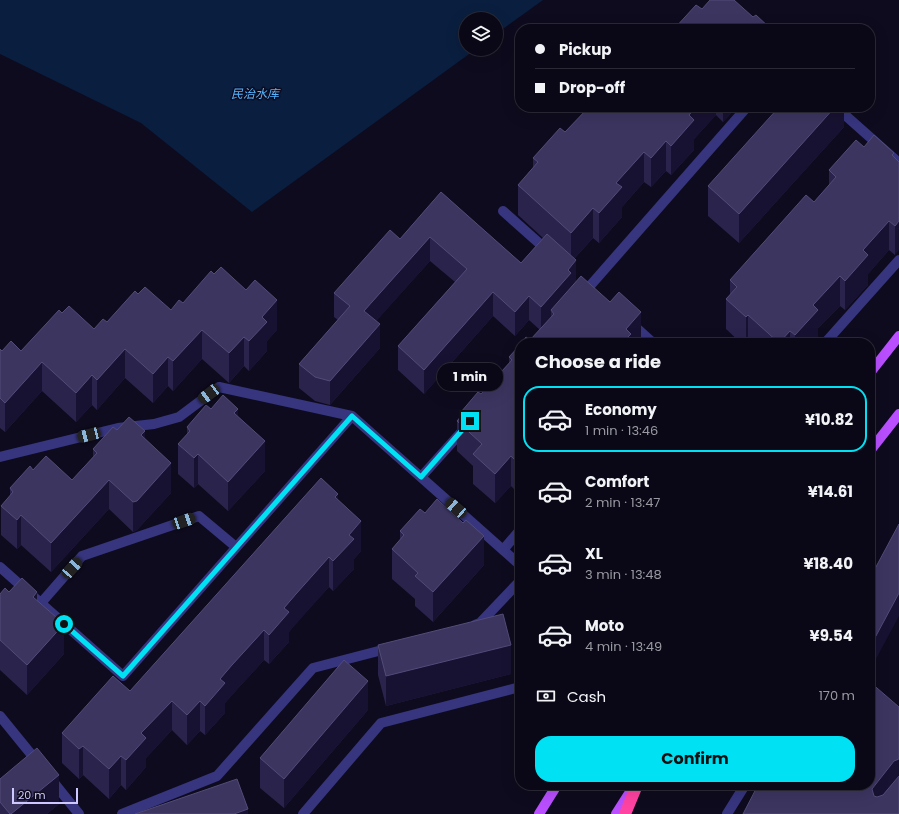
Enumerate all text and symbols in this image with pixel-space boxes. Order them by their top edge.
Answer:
map controls [459,12,503,56]
button: layers [459,12,503,56]
text: Pickup [559,39,611,60]
text: Drop-off [559,77,625,98]
water label: 民治水库 [231,85,281,102]
text: Choose a ride [535,349,661,374]
callout: 1 min [437,363,503,391]
text: 1 min [453,367,487,386]
car [196,382,222,406]
text: Economy [585,399,657,420]
icon: car [537,401,573,437]
text: ¥10.82 [805,409,853,430]
route end [461,412,479,430]
text: 1 min · 13:46 [585,421,658,440]
car [76,426,102,444]
text: Comfort [585,471,649,492]
icon: car [537,473,573,509]
text: ¥14.61 [808,481,853,502]
text: 2 min · 13:47 [585,493,660,512]
car [443,496,469,520]
car [171,511,197,531]
text: XL [585,543,603,564]
icon: car [537,545,573,581]
text: ¥18.40 [803,553,853,574]
car [60,555,84,581]
text: 3 min · 13:48 [585,565,662,584]
route start [55,615,73,633]
text: Moto [585,615,624,636]
icon: car [537,617,573,653]
text: ¥9.54 [810,625,853,646]
text: 4 min · 13:49 [585,637,662,656]
icon: cash [535,685,557,707]
text: Cash [567,686,606,707]
text: 170 m [819,686,855,705]
button: Confirm [535,736,855,782]
scale bar [12,786,78,805]
text: 20 m [18,787,46,803]

